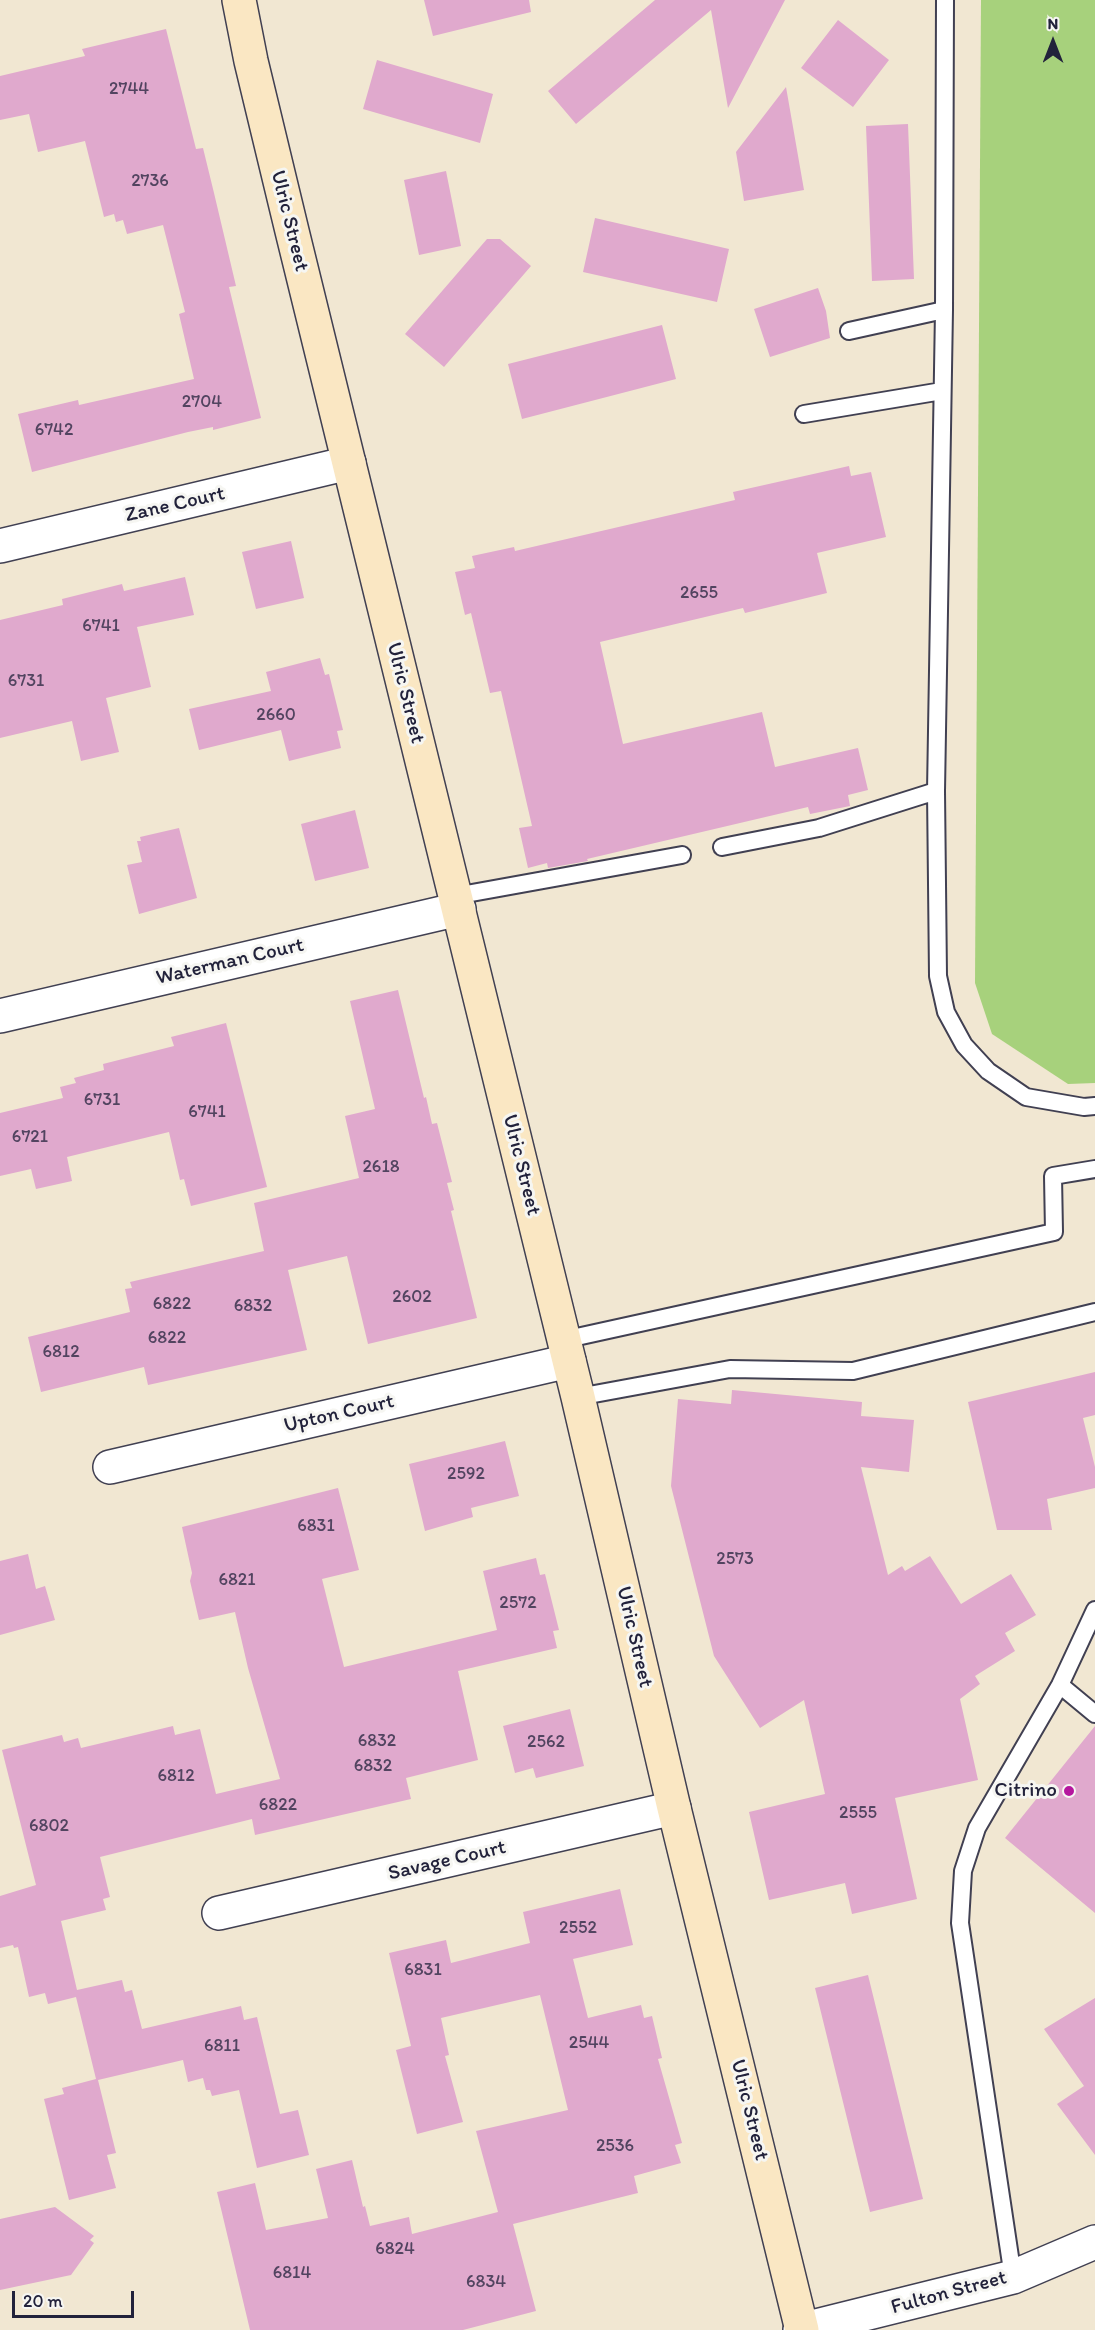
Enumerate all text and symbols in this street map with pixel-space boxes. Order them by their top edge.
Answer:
north arrow [1023,12,1083,72]
text: N [1048,14,1058,33]
house number: 2744 [109,78,149,100]
street label: Ulric Street [264,168,314,274]
house number: 2736 [131,170,169,192]
house number: 2704 [182,391,222,413]
house number: 6742 [35,419,73,441]
street label: Zane Court [123,481,227,529]
house number: 2655 [680,582,718,604]
house number: 6741 [82,615,120,637]
street label: Ulric Street [380,640,430,746]
house number: 6731 [8,670,44,692]
house number: 2660 [256,704,296,726]
street label: Waterman Court [154,933,306,991]
house number: 6731 [84,1089,120,1111]
house number: 6741 [188,1101,226,1123]
street label: Ulric Street [496,1112,546,1218]
house number: 6721 [12,1126,48,1148]
house number: 2618 [362,1156,400,1178]
house number: 2602 [392,1286,432,1308]
house number: 6822 [153,1293,191,1315]
house number: 6832 [234,1295,272,1317]
house number: 6822 [148,1327,186,1349]
house number: 6812 [42,1341,80,1363]
street label: Upton Court [282,1389,396,1439]
house number: 2592 [447,1463,485,1485]
house number: 6831 [297,1515,335,1537]
house number: 2573 [716,1548,754,1570]
house number: 6821 [218,1569,256,1591]
street label: Ulric Street [610,1584,658,1690]
house number: 2572 [499,1592,537,1614]
house number: 6832 [358,1730,396,1752]
house number: 2562 [527,1731,565,1753]
house number: 6832 [354,1755,392,1777]
house number: 6812 [157,1765,195,1787]
place label: Citrino [994,1778,1057,1804]
marker: Citrino [1062,1784,1076,1798]
house number: 6822 [259,1794,297,1816]
house number: 2555 [839,1802,877,1824]
house number: 6802 [29,1815,69,1837]
street label: Savage Court [386,1835,508,1887]
house number: 2552 [559,1917,597,1939]
house number: 6831 [404,1959,442,1981]
house number: 2544 [569,2032,609,2054]
house number: 6811 [204,2035,240,2057]
street label: Ulric Street [724,2057,774,2163]
house number: 2536 [596,2135,634,2157]
house number: 6824 [375,2238,415,2260]
house number: 6814 [273,2262,311,2284]
street label: Fulton Street [888,2265,1010,2321]
house number: 6834 [466,2271,506,2293]
scale bar [15,2279,136,2317]
text: 20 m [23,2290,63,2312]

